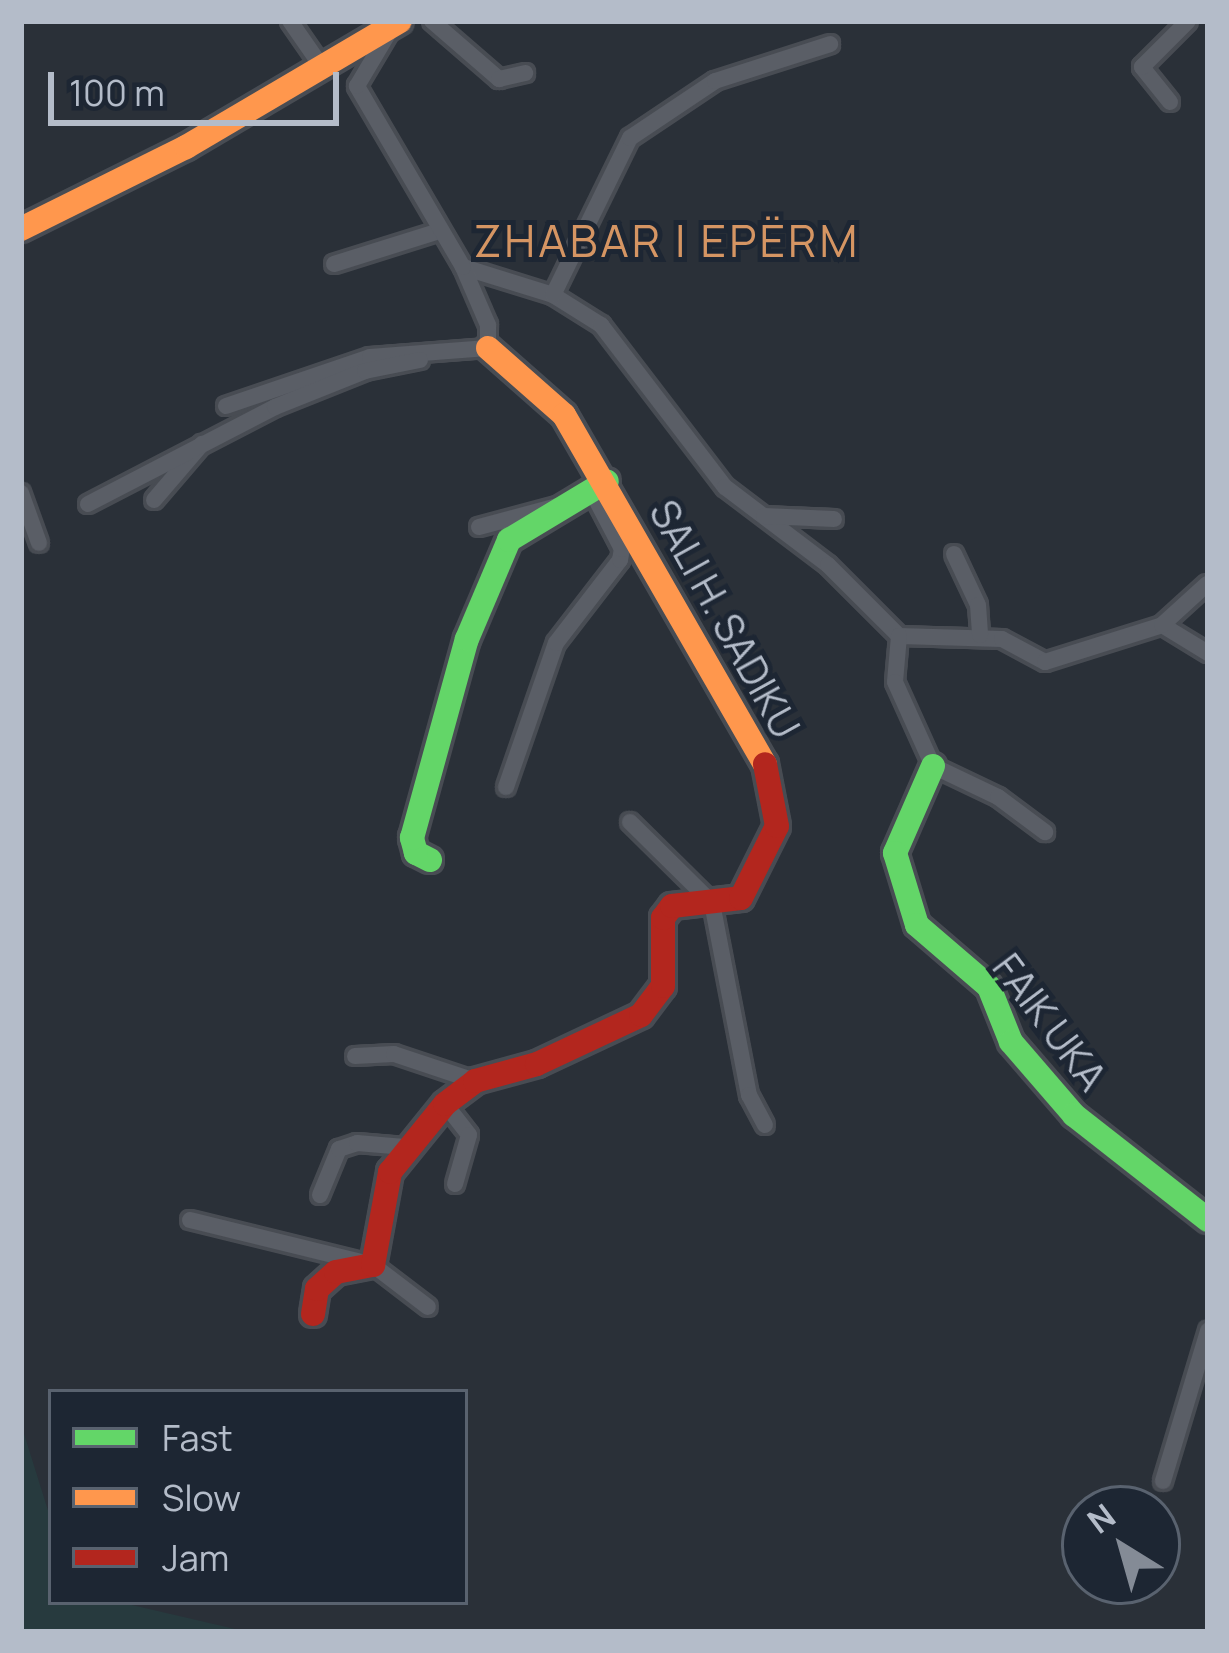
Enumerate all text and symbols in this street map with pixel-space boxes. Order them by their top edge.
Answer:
scale bar [54,48,345,122]
text: 100 m [69,68,165,117]
district label: ZHABAR I EPËRM [474,214,860,268]
street label: SALI H. SADIKU [640,492,810,746]
street label: FAIK UKA [983,944,1117,1100]
legend [48,1389,468,1605]
text: Fast [162,1413,233,1462]
text: Slow [162,1473,241,1522]
north arrow [1061,1485,1181,1605]
text: N [1078,1493,1124,1543]
text: Jam [162,1533,229,1582]

